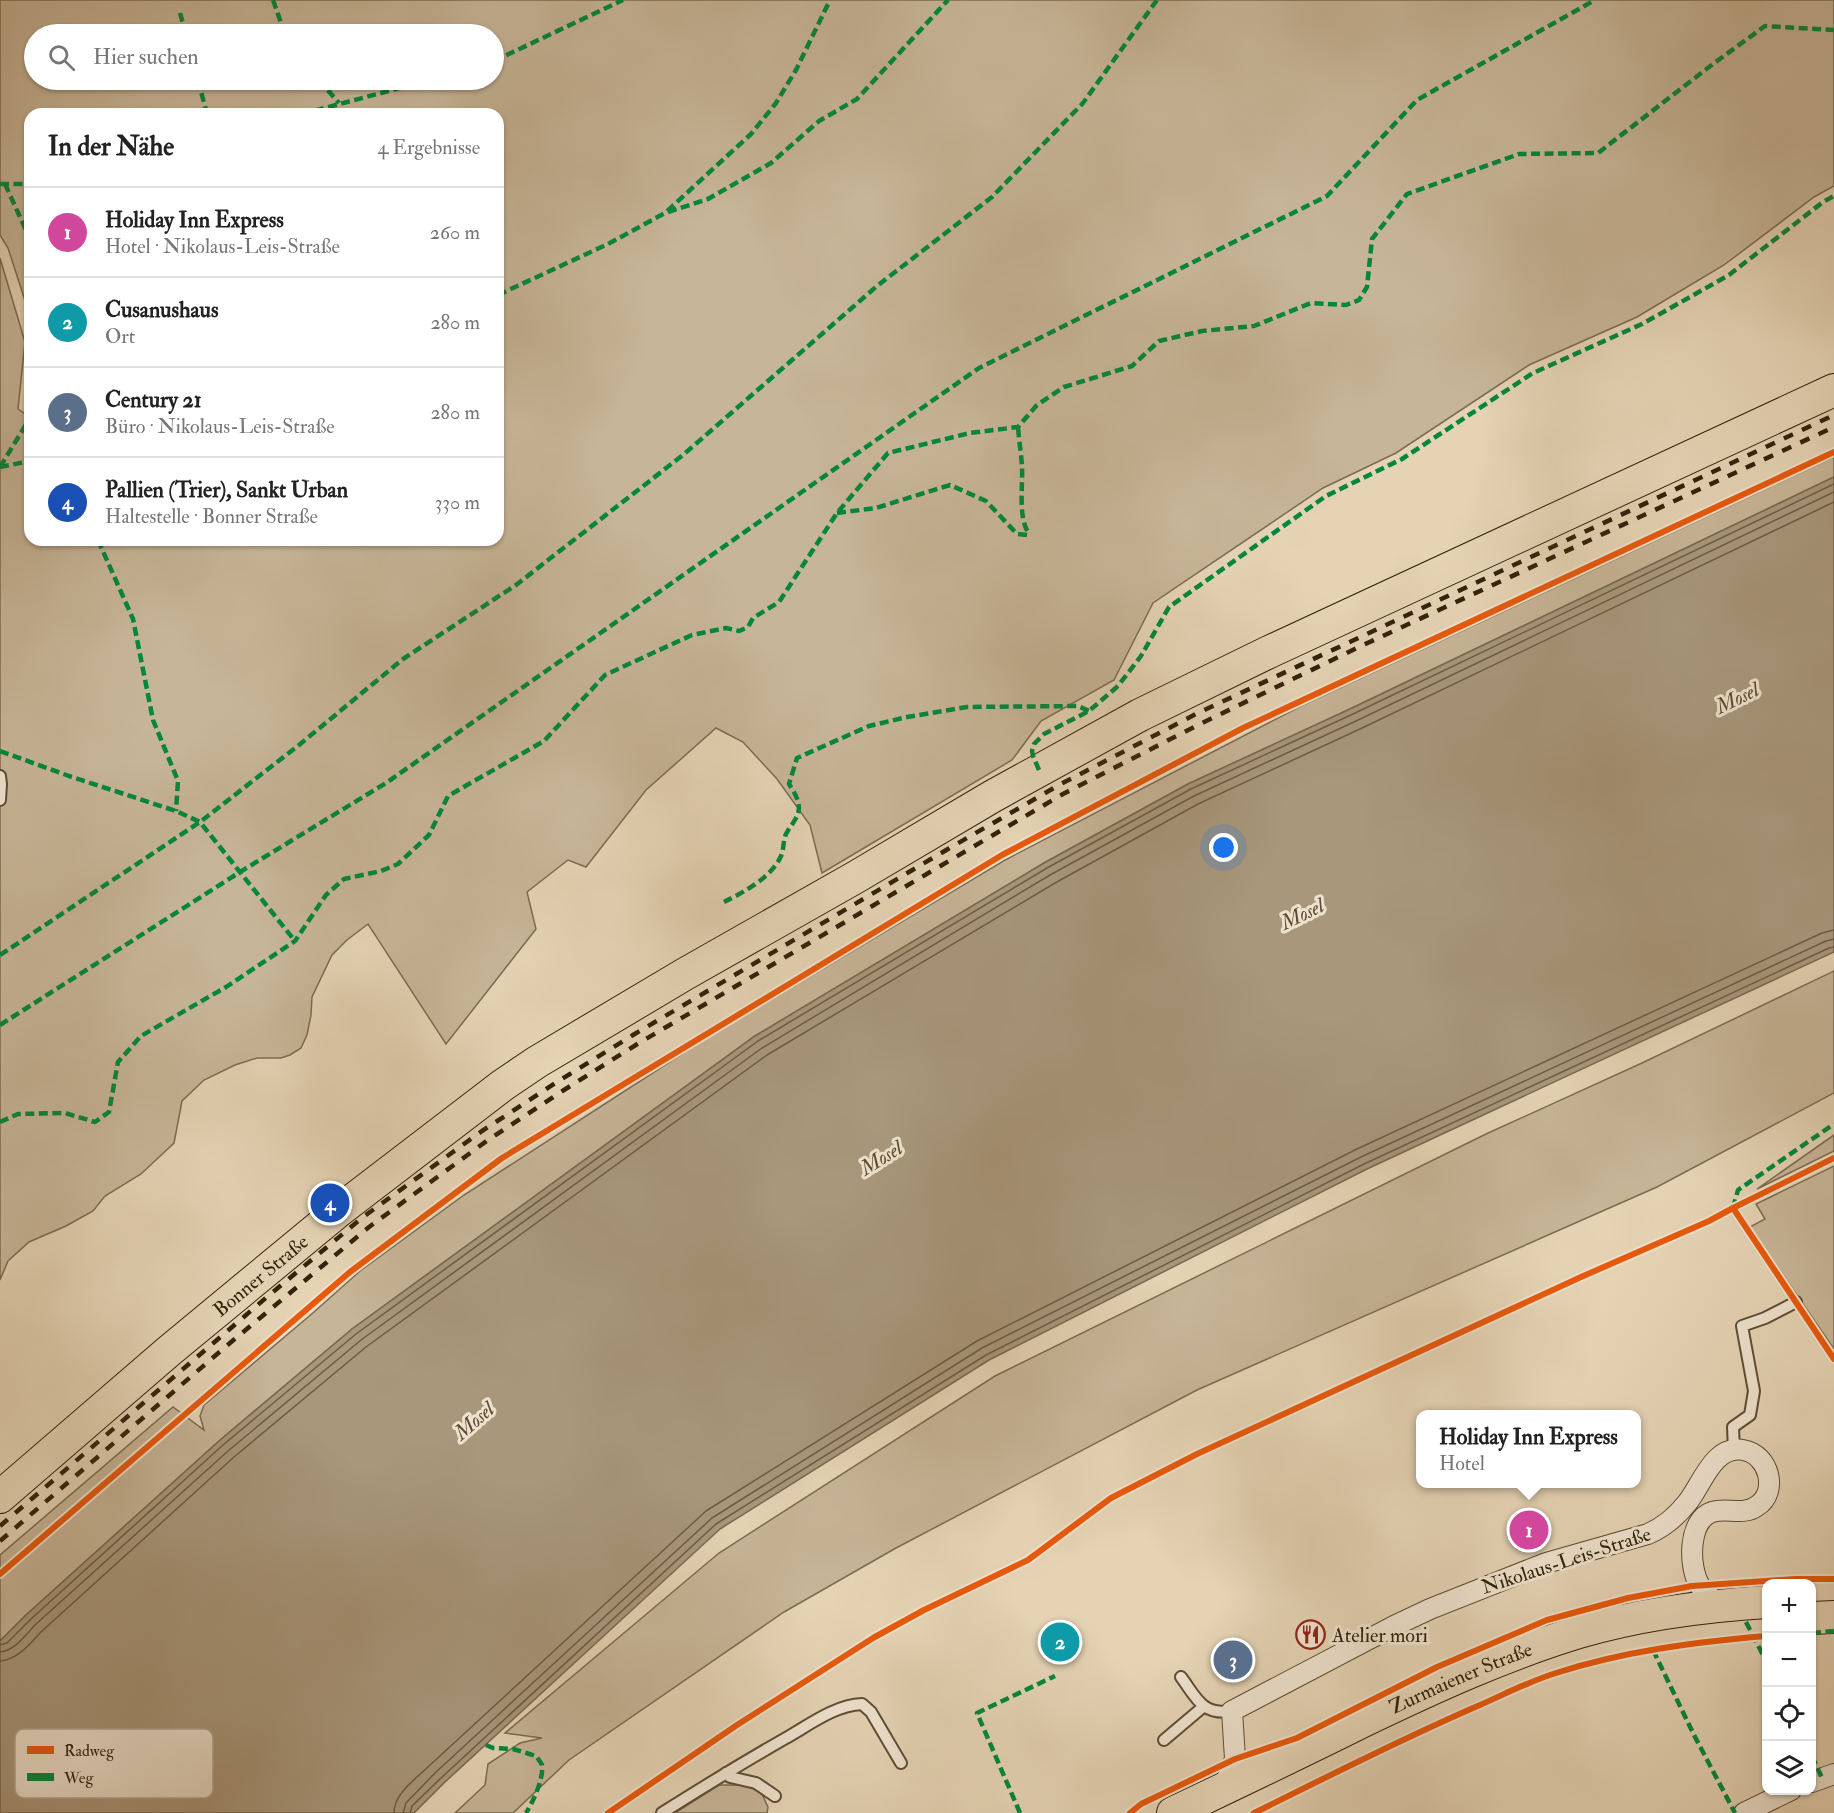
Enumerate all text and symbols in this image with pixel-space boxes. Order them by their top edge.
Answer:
search box [24,24,504,90]
icon: search [45,41,78,74]
text: Hier suchen [93,43,199,71]
text: In der Nähe [48,131,174,163]
text: 4 Ergebnisse [378,135,480,160]
text: Holiday Inn Express [105,206,284,234]
text: 1 [64,220,71,245]
text: 260 m [430,220,480,245]
text: Hotel · Nikolaus-Leis-Straße [105,234,340,259]
text: Cusanushaus [105,296,218,324]
text: 2 [62,310,73,335]
text: 280 m [430,310,480,335]
text: Ort [105,324,135,349]
text: Century 21 [105,386,202,414]
text: 3 [64,400,71,425]
text: 280 m [430,400,480,425]
text: Büro · Nikolaus-Leis-Straße [105,414,335,439]
text: Pallien (Trier), Sankt Urban [105,476,348,504]
text: 4 [62,490,73,515]
text: 330 m [435,490,480,515]
text: Haltestelle · Bonner Straße [105,504,318,529]
water label: Mosel [1709,676,1765,721]
your location [1209,833,1238,862]
water label: Mosel [1274,892,1330,937]
water label: Mosel [853,1134,909,1183]
pin: 4 [310,1180,350,1226]
street label: Bonner Straße [208,1229,313,1322]
water label: Mosel [447,1395,502,1448]
popup [1416,1410,1641,1488]
text: Holiday Inn Express [1439,1423,1618,1451]
text: Hotel [1439,1451,1485,1476]
pin: 1 [1510,1508,1549,1552]
street label: Nikolaus-Leis-Straße [1478,1521,1654,1600]
map controls [1762,1579,1816,1795]
button: + [1762,1579,1816,1633]
restaurant icon: Atelier mori [1295,1619,1327,1651]
pin: 2 [1040,1620,1080,1664]
place label: Atelier mori [1331,1623,1428,1648]
button: − [1762,1633,1816,1687]
street label: Zurmaiener Straße [1385,1637,1536,1720]
pin: 3 [1214,1638,1252,1682]
button: locate [1762,1687,1816,1741]
legend [15,1729,213,1798]
text: Radweg [64,1741,115,1761]
button: layers [1762,1741,1816,1795]
text: Weg [63,1768,95,1788]

